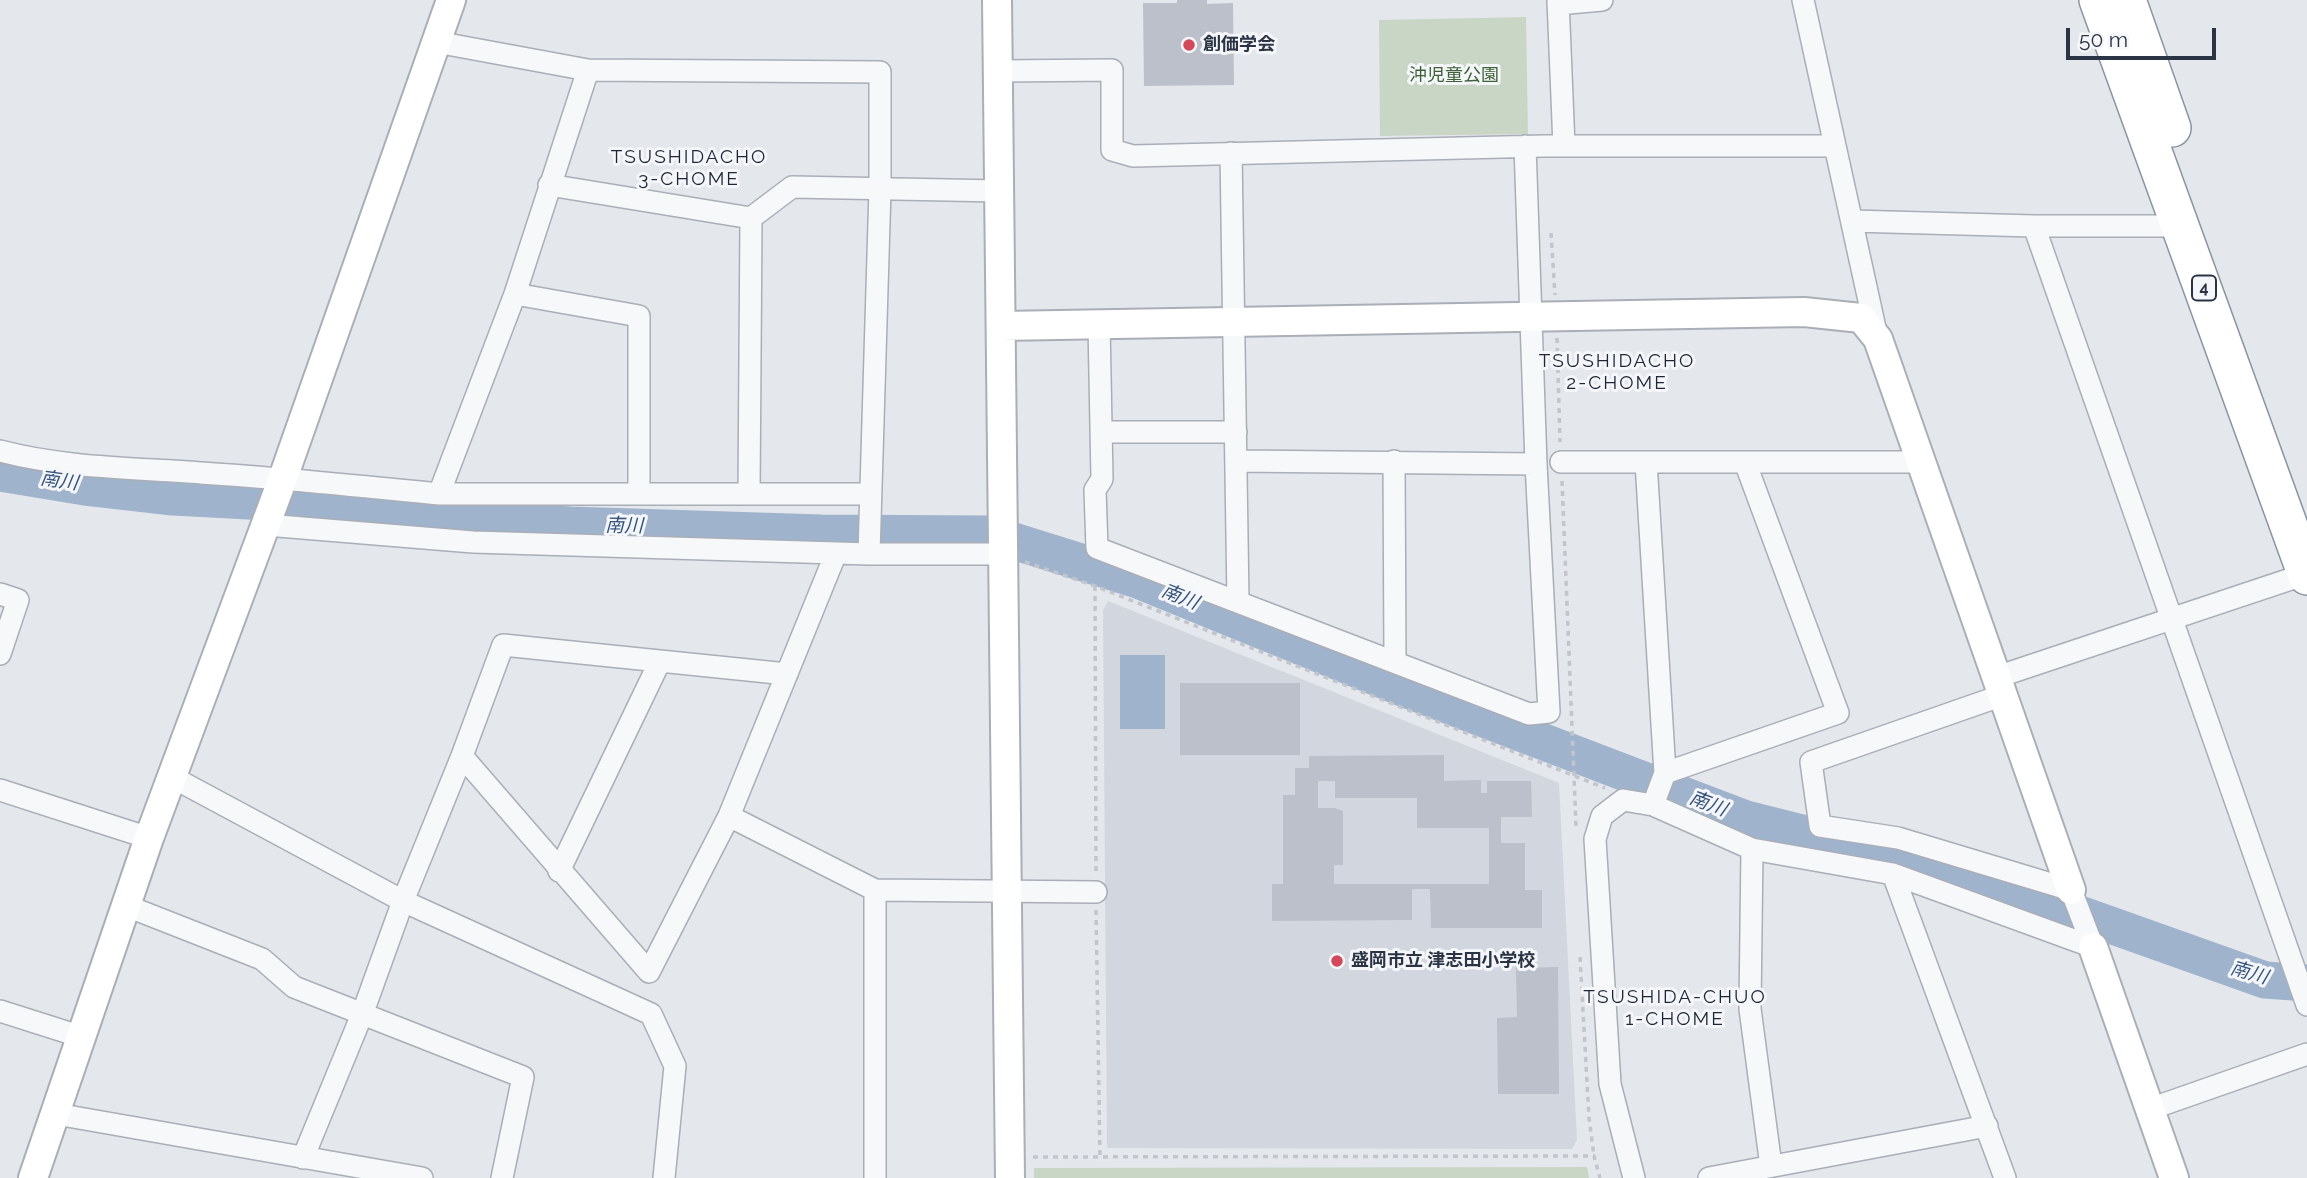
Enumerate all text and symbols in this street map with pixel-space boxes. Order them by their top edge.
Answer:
scale bar [2069,14,2220,58]
text: 50 m [2079,27,2128,52]
place label: 創価学会 [1203,34,1275,56]
marker: 創価学会 [1181,37,1197,53]
park label: 沖児童公園 [1409,65,1499,87]
district label: TSUSHIDACHO 3-CHOME [612,146,766,190]
road number: 4 [2192,276,2216,300]
district label: TSUSHIDACHO 2-CHOME [1540,350,1694,394]
water label: 南川 [39,467,79,495]
water label: 南川 [605,514,643,538]
water label: 南川 [1158,579,1202,615]
water label: 南川 [1686,787,1730,821]
place label: 盛岡市立 津志田小学校 [1351,950,1535,972]
marker: 盛岡市立 津志田小学校 [1329,953,1345,969]
water label: 南川 [2228,957,2270,989]
district label: TSUSHIDA-CHUO 1-CHOME [1585,986,1765,1030]

